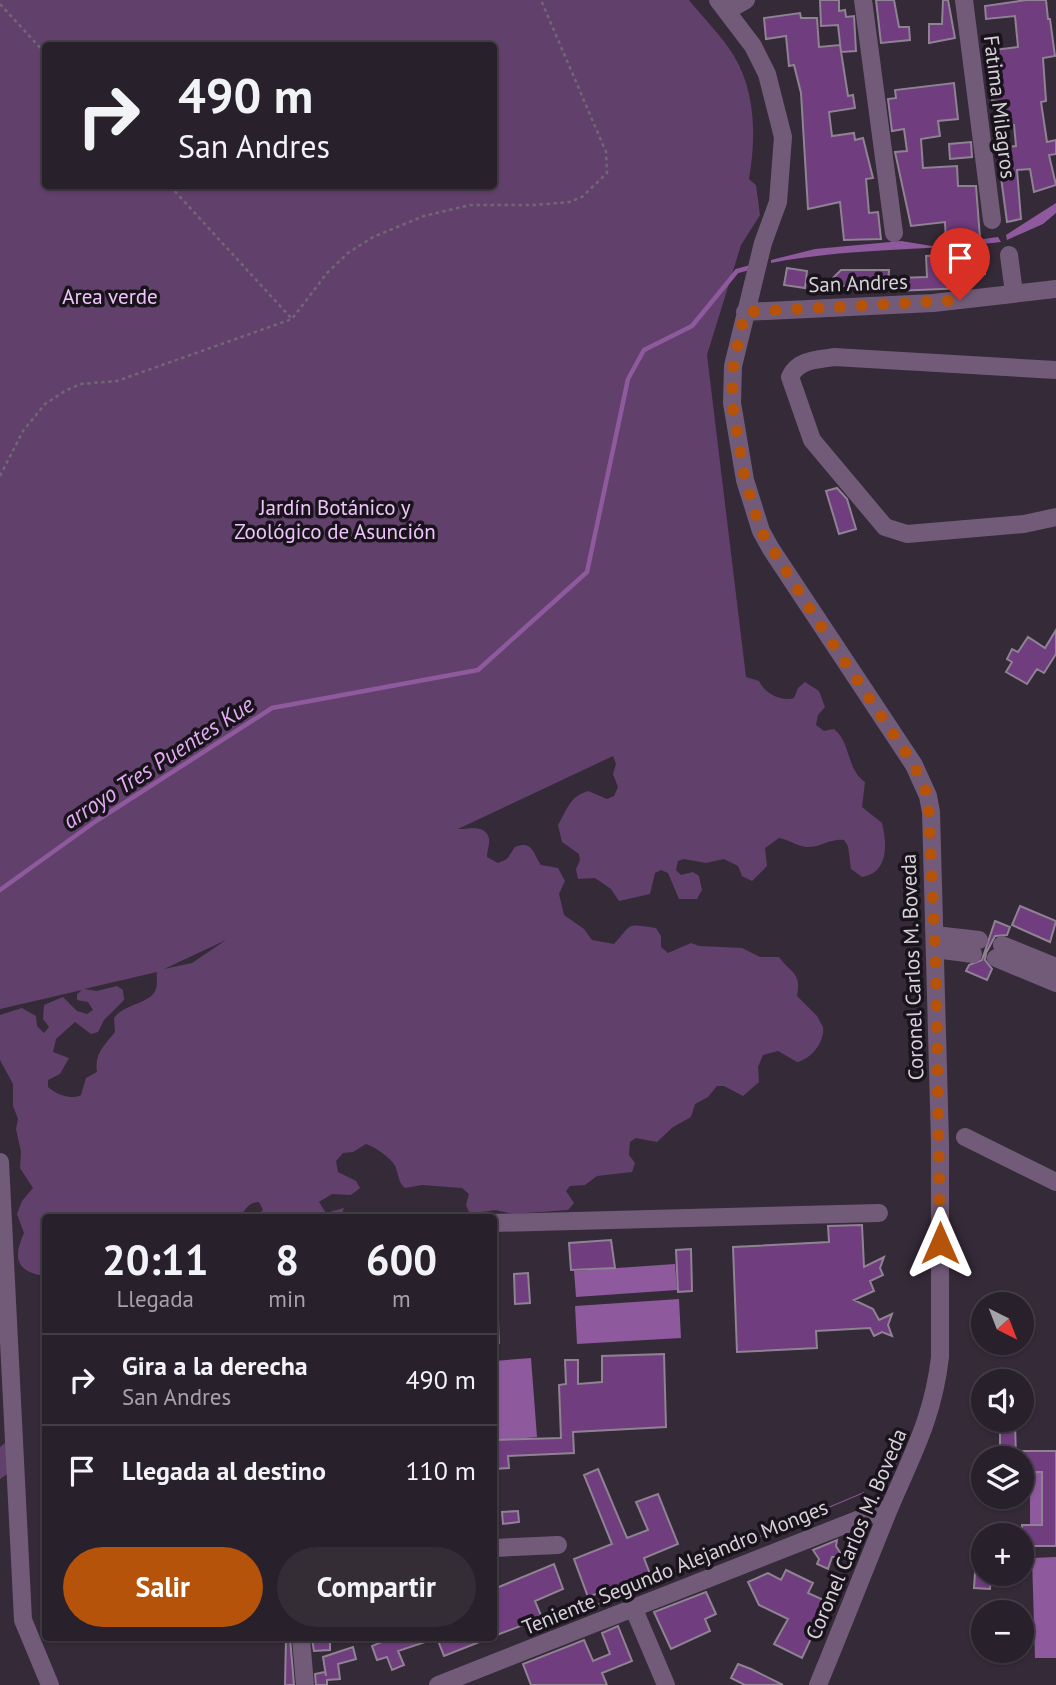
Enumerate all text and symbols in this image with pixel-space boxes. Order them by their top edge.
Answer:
street label: Fatima Milagros [978,34,1022,180]
text: 490 m [178,63,313,127]
icon: right [63,70,154,161]
text: San Andres [178,125,330,167]
pin [930,228,990,300]
icon: arrive [941,239,979,277]
street label: San Andres [808,268,908,298]
park label: Area verde [62,283,158,310]
park label: Jardín Botánico y Zoológico de Asunción [234,494,436,545]
water label: arroyo Tres Puentes Kue [57,689,259,835]
street label: Coronel Carlos M. Boveda [895,853,929,1081]
position arrow [903,1206,977,1280]
text: 20:11 [102,1232,208,1287]
text: 8 [275,1232,299,1287]
text: 600 [366,1232,437,1287]
text: Llegada [116,1284,194,1313]
text: min [268,1284,306,1313]
text: m [392,1284,411,1313]
north arrow [971,1292,1034,1354]
map controls [971,1292,1034,1663]
text: Gira a la derecha [122,1349,308,1382]
icon: right [63,1361,101,1399]
text: 490 m [405,1363,476,1396]
button: sound [971,1369,1034,1432]
text: San Andres [122,1382,231,1411]
street label: Coronel Carlos M. Boveda [799,1424,913,1644]
button: layers [971,1446,1034,1509]
icon: arrive [63,1452,101,1490]
text: Llegada al destino [122,1454,326,1487]
text: 110 m [405,1454,476,1487]
street label: Teniente Segundo Alejandro Monges [518,1493,832,1641]
button: + [971,1523,1034,1586]
button: Salir [63,1547,263,1627]
button: Compartir [277,1547,476,1627]
button: − [971,1600,1034,1663]

